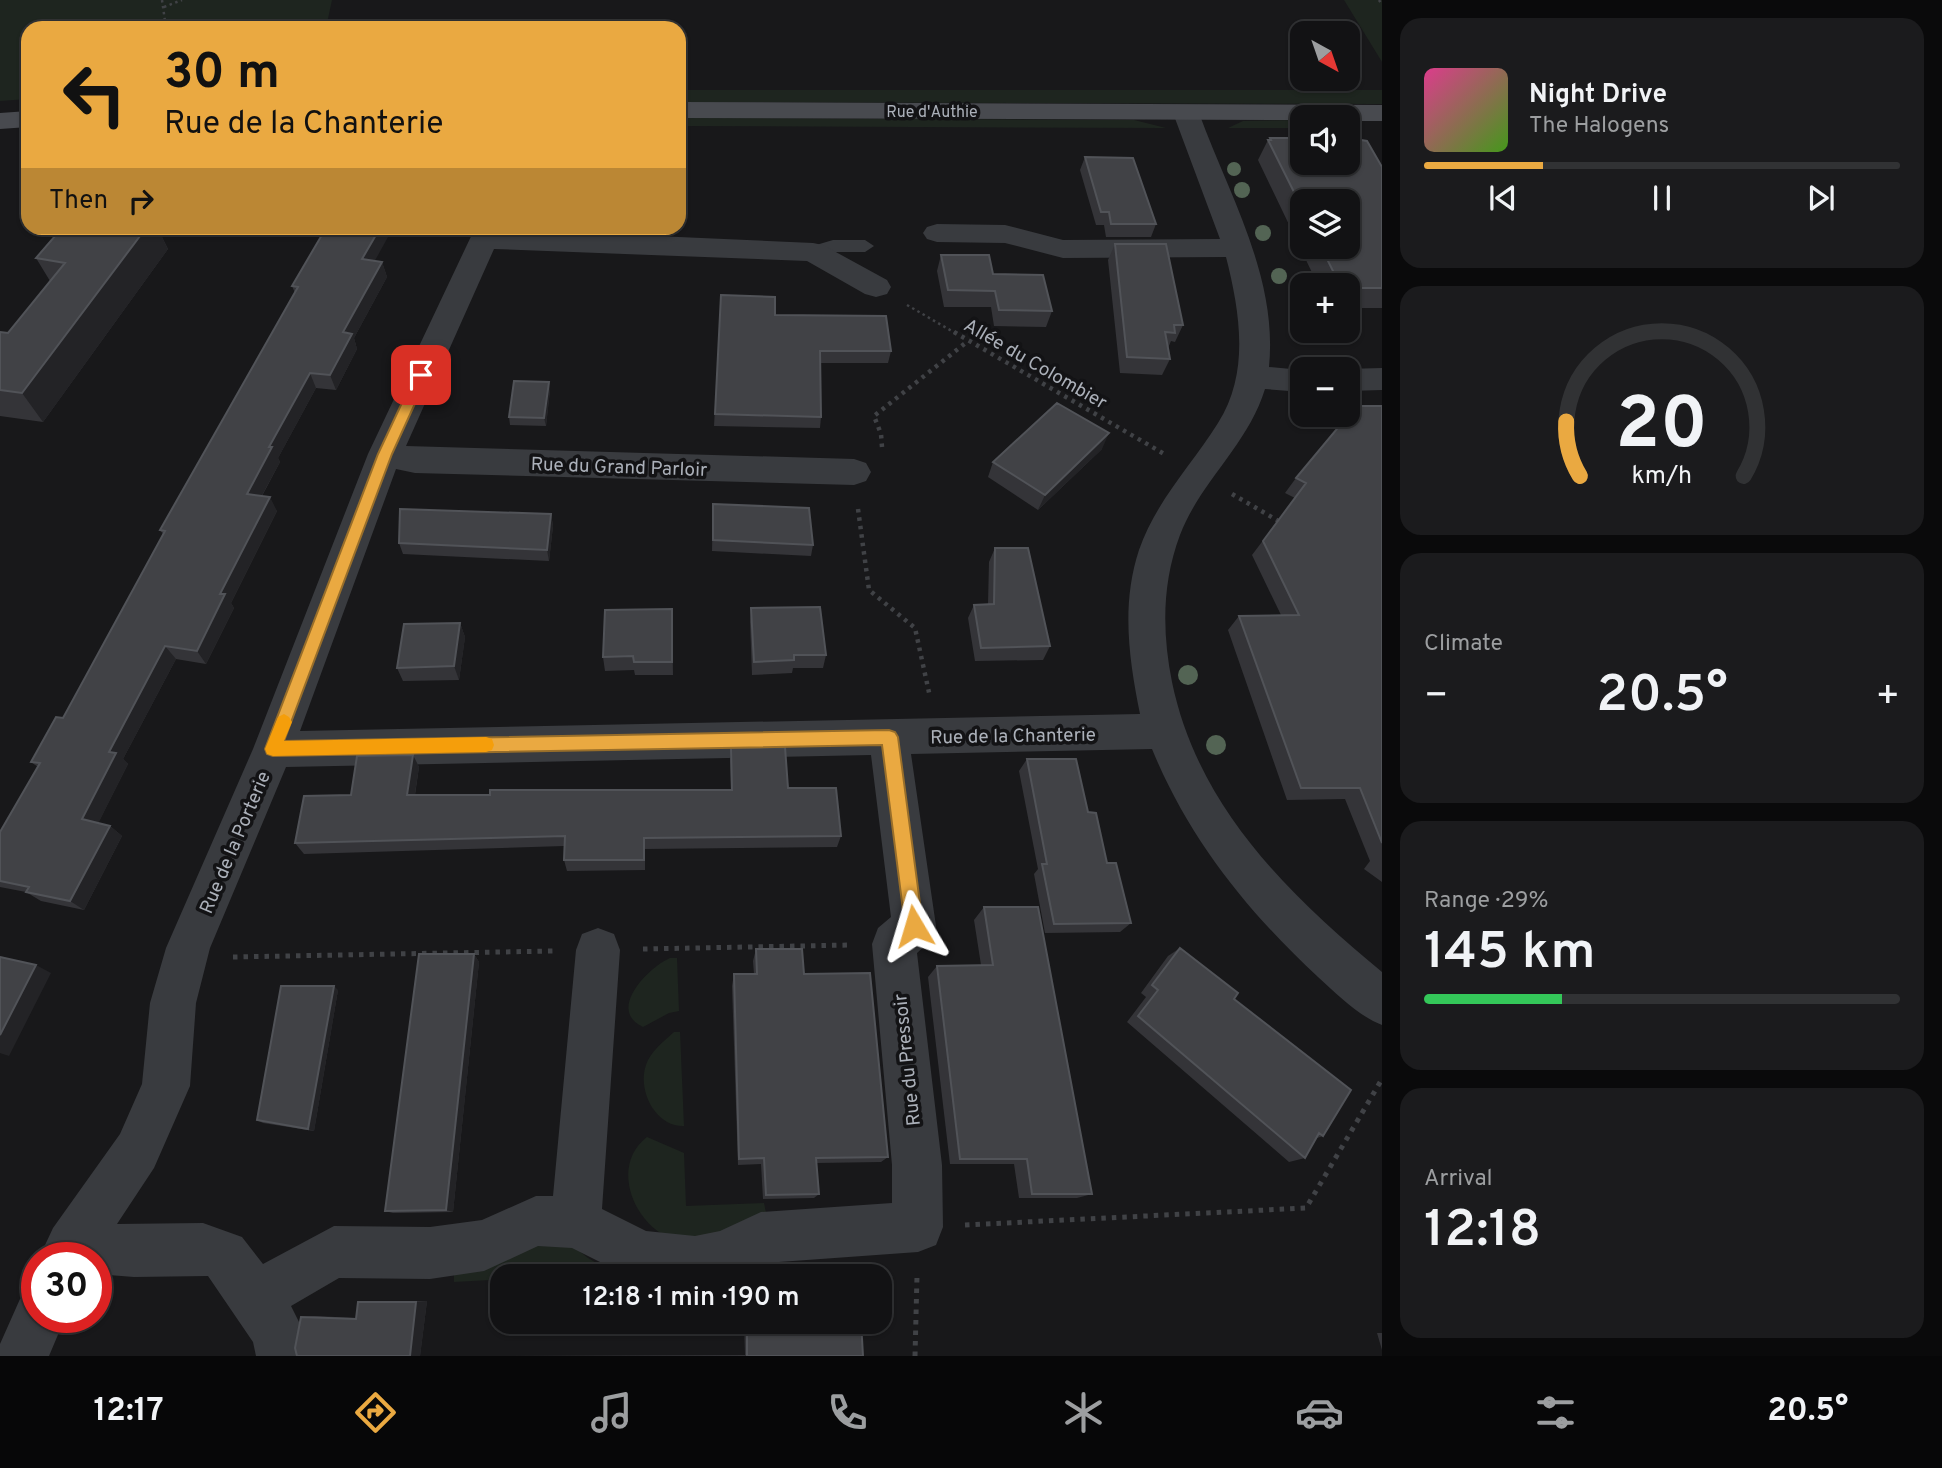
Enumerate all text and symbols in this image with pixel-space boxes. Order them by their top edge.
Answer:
north arrow [1290,21,1360,91]
map controls [1290,21,1360,427]
text: 30 m [164,44,280,106]
icon: left [49,49,140,140]
text: Night Drive [1529,79,1667,112]
street label: Rue d'Authie [886,103,978,123]
text: Rue de la Chanterie [164,105,443,145]
button: sound [1290,105,1360,175]
text: The Halogens [1529,112,1669,141]
icon: previous [1484,179,1522,217]
icon: pause [1643,179,1681,217]
icon: next [1802,179,1840,217]
icon: right [122,182,160,220]
text: Then [49,185,108,218]
button: layers [1290,189,1360,259]
button: + [1290,273,1360,343]
street label: Allée du Colombier [959,314,1111,416]
pin [391,345,451,405]
icon: arrive [402,356,440,394]
button: − [1290,357,1360,427]
text: 20 [1616,383,1708,475]
street label: Rue du Grand Parloir [530,453,708,483]
text: km/h [1632,461,1692,493]
text: Climate [1424,630,1503,659]
text: 20.5° [1596,664,1728,730]
text: − [1424,673,1449,722]
text: + [1875,673,1900,722]
street label: Rue de la Chanterie [930,724,1096,750]
street label: Rue de la Porterie [195,768,277,918]
text: Range · 29% [1424,887,1549,916]
position arrow [877,889,951,963]
text: 145 km [1424,921,1596,987]
street label: Rue du Pressoir [889,992,927,1127]
text: Arrival [1424,1165,1493,1194]
text: 12:18 [1424,1199,1541,1265]
speed limit sign: 30 [21,1242,112,1333]
text: 12:18 · 1 min · 190 m [582,1282,800,1315]
icon: directions [351,1388,400,1437]
icon: music [587,1388,636,1437]
icon: phone [823,1388,872,1437]
icon: climate [1059,1388,1108,1437]
icon: car [1295,1388,1344,1437]
icon: filters [1531,1388,1580,1437]
text: 12:17 [94,1392,164,1432]
text: 20.5° [1767,1392,1848,1432]

